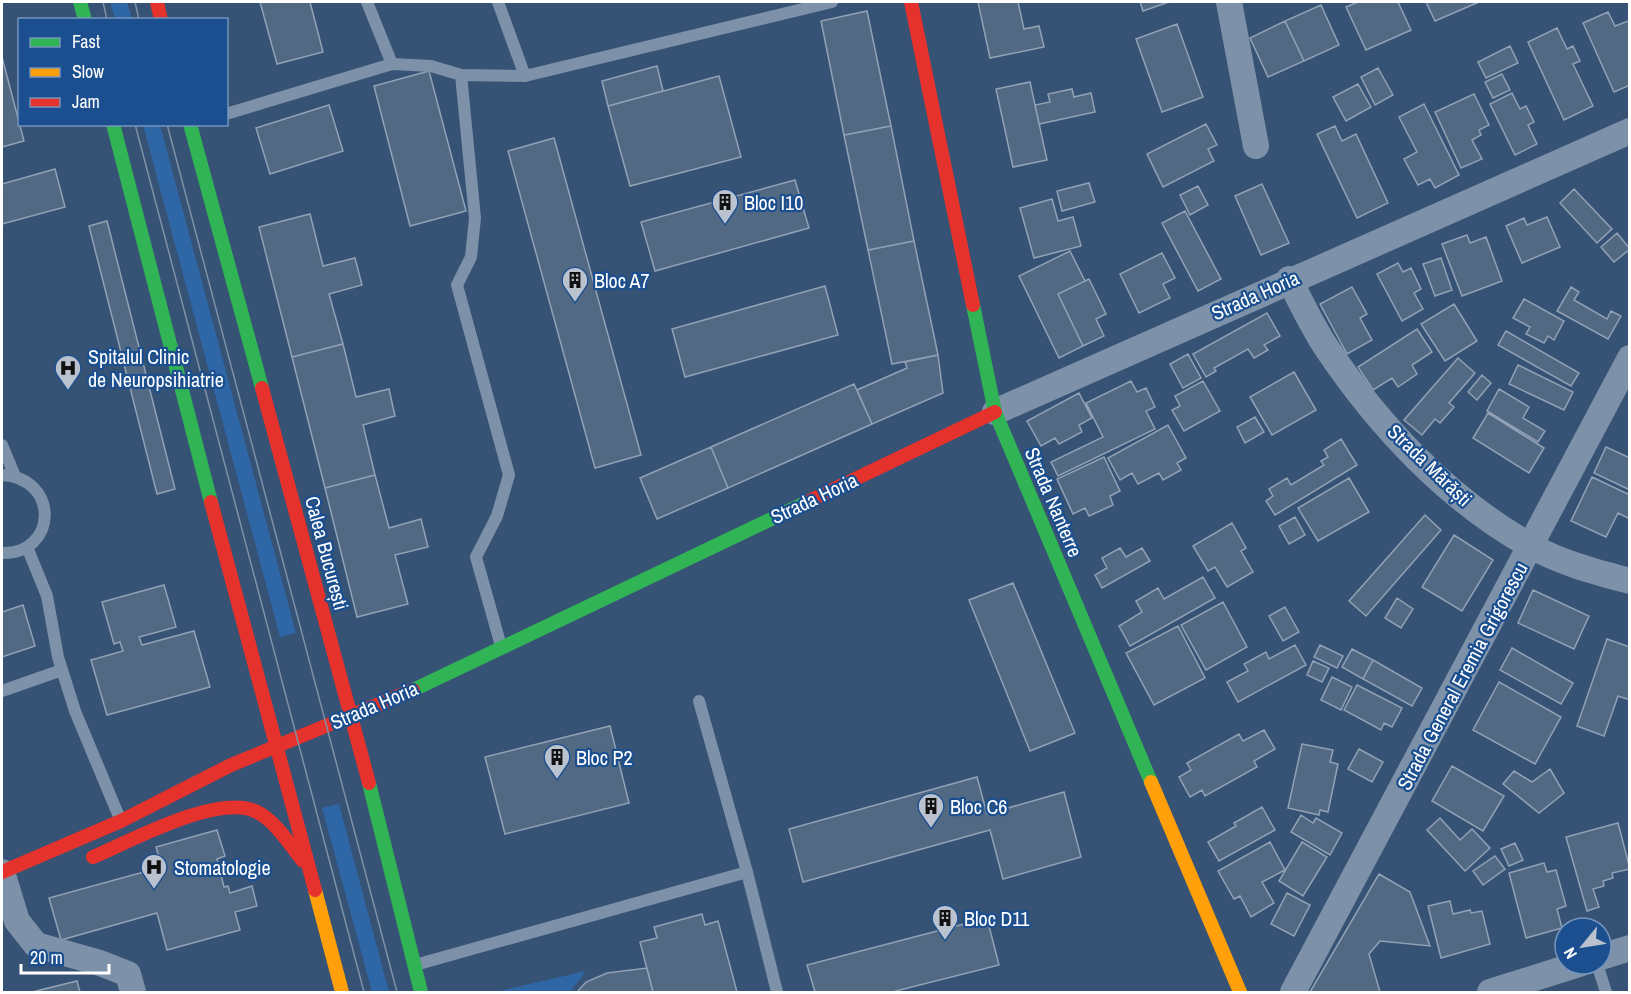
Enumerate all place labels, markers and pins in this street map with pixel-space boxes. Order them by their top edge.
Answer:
building icon: Bloc I10 [710,187,740,225]
place label: Bloc I10 [744,189,803,216]
building icon: Bloc A7 [560,265,590,303]
place label: Bloc A7 [594,267,650,294]
place label: Spitalul Clinic de Neuropsihiatrie [88,343,224,393]
hospital icon: Spitalul Clinic de Neuropsihiatrie [53,353,83,391]
building icon: Bloc P2 [542,742,572,780]
place label: Bloc P2 [576,744,633,771]
building icon: Bloc C6 [916,791,946,829]
place label: Bloc C6 [950,793,1007,820]
hospital icon: Stomatologie [139,852,169,890]
place label: Stomatologie [174,854,271,881]
building icon: Bloc D11 [930,903,960,941]
place label: Bloc D11 [964,905,1029,932]

